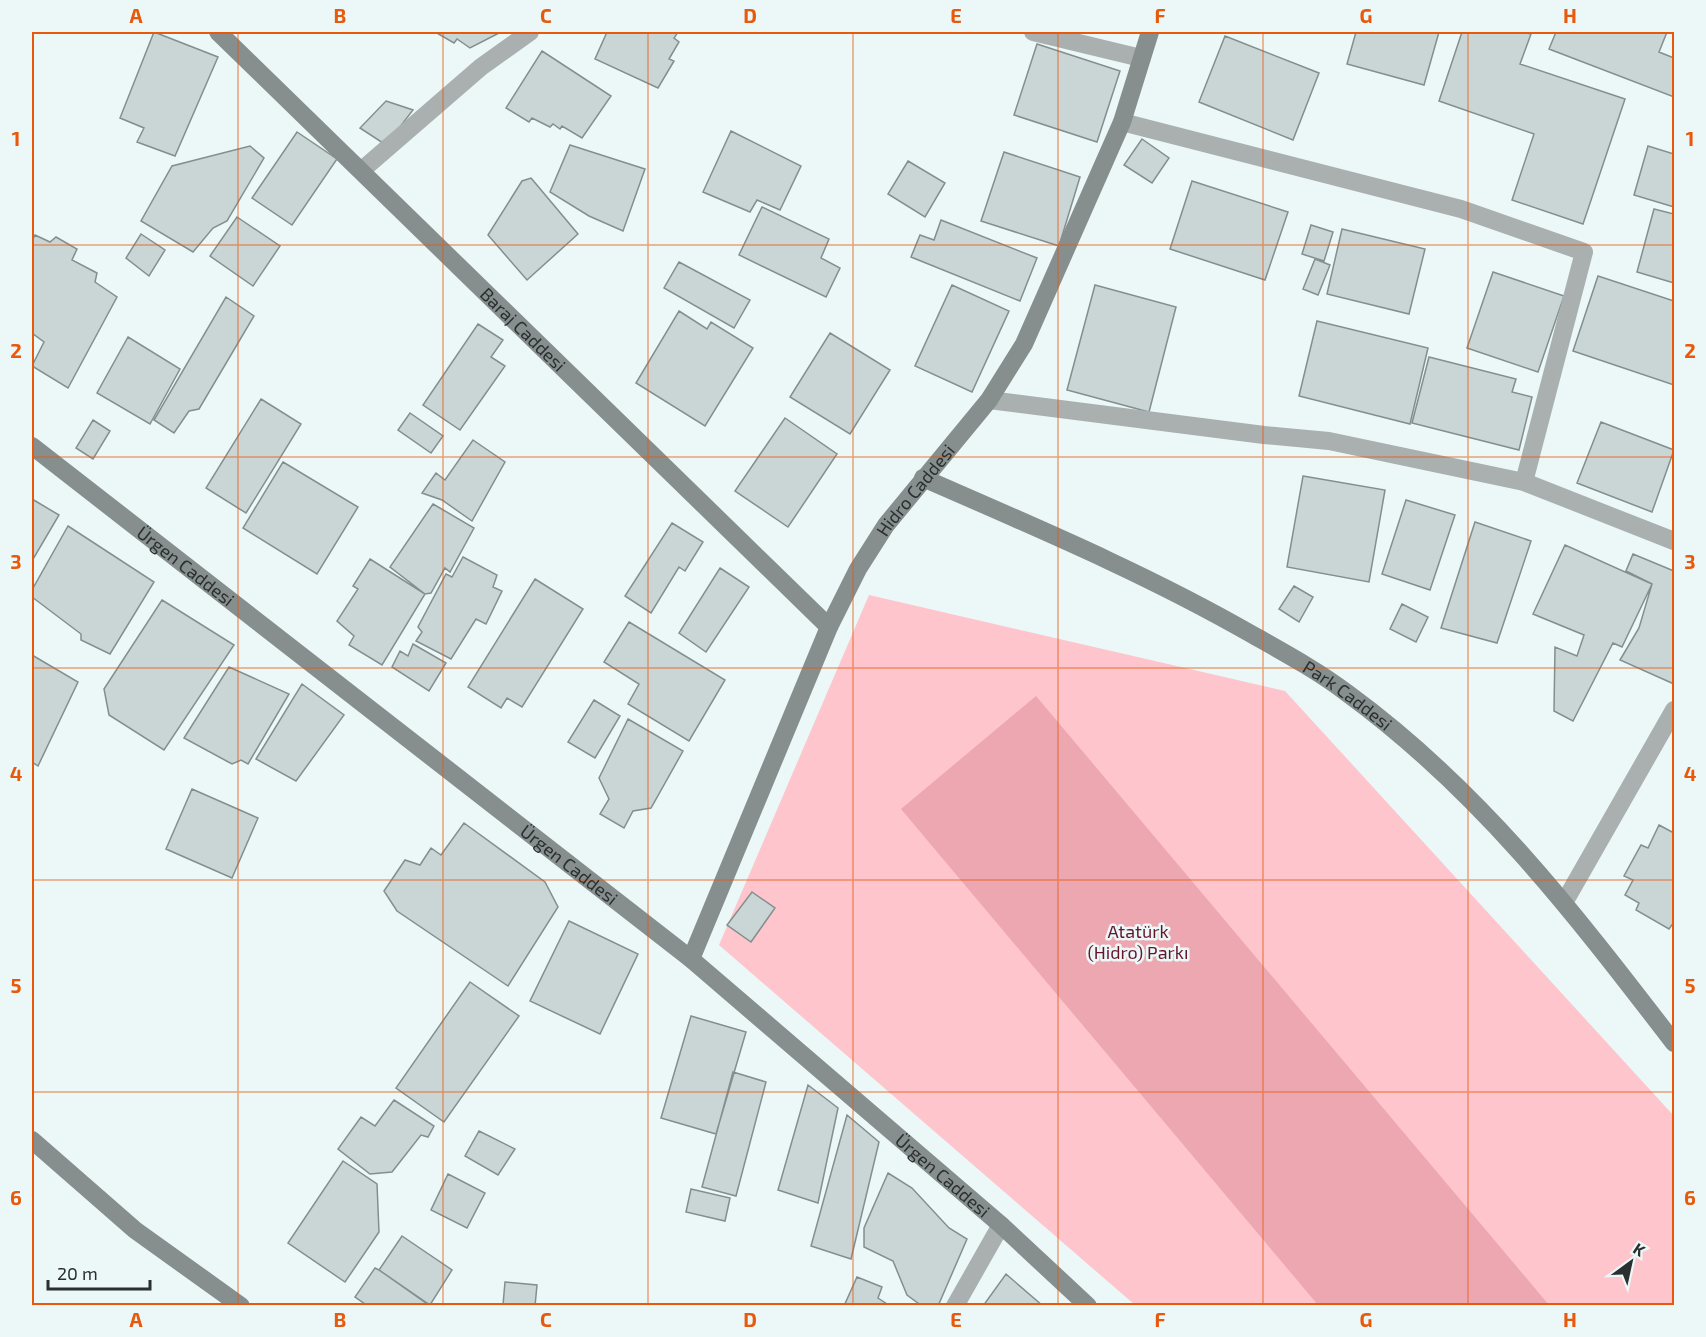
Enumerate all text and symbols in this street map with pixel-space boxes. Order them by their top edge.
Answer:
text: A [129,3,143,27]
text: B [334,3,346,27]
text: C [540,3,552,27]
text: D [743,3,757,27]
text: E [950,3,962,27]
text: F [1154,3,1166,27]
text: G [1360,3,1372,27]
text: H [1563,3,1577,27]
text: 1 [12,126,20,150]
text: 1 [1686,126,1694,150]
street label: Baraj Caddesi [476,283,571,376]
text: 2 [10,338,22,362]
text: 2 [1684,338,1696,362]
street label: Hidro Caddesi [871,440,959,540]
street label: Ürgen Caddesi [133,521,239,611]
text: 3 [10,549,22,573]
text: 3 [1684,549,1696,573]
street label: Park Caddesi [1299,655,1397,735]
text: 4 [10,761,23,785]
text: 4 [1684,761,1697,785]
street label: Ürgen Caddesi [516,820,622,909]
park label: Atatürk (Hidro) Parkı [1088,920,1188,963]
text: 5 [10,973,22,997]
text: 5 [1684,973,1696,997]
street label: Ürgen Caddesi [891,1129,995,1222]
text: 6 [10,1185,22,1209]
text: 6 [1684,1185,1696,1209]
north arrow [1601,1232,1661,1292]
text: K [1630,1238,1650,1260]
scale bar [48,1253,150,1291]
text: 20 m [57,1262,98,1284]
text: A [129,1307,143,1331]
text: B [334,1307,346,1331]
text: C [540,1307,552,1331]
text: D [743,1307,757,1331]
text: E [950,1307,962,1331]
text: F [1154,1307,1166,1331]
text: G [1360,1307,1372,1331]
text: H [1563,1307,1577,1331]

